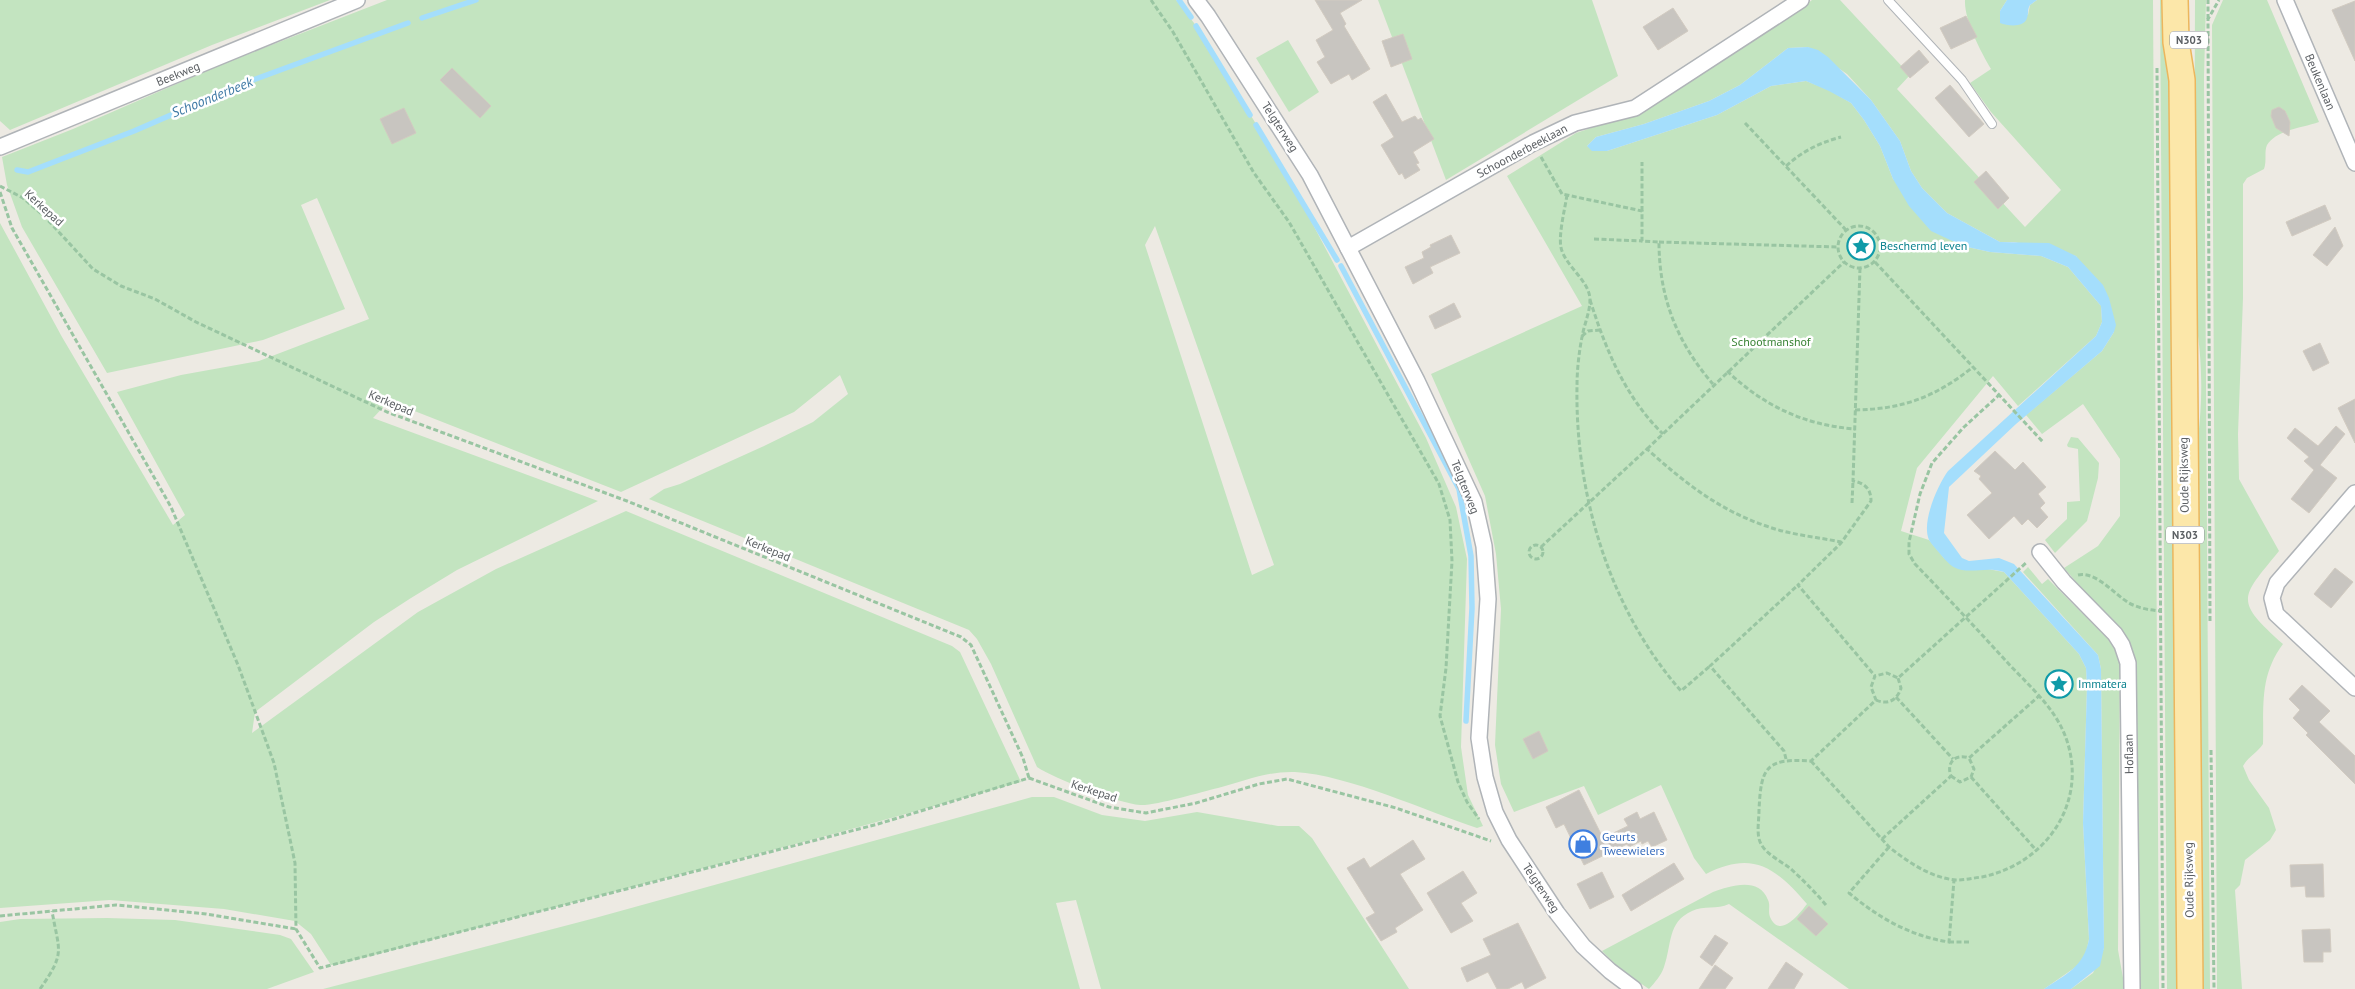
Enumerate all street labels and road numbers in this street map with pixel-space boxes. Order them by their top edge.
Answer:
road number: N303 [2170,32,2208,48]
street label: Beukenlaan [2302,51,2339,112]
street label: Beekweg [154,58,202,89]
street label: Telgterweg [1259,99,1302,154]
street label: Schoonderbeeklaan [1474,120,1570,181]
street label: Kerkepad [22,186,67,229]
street label: Kerkepad [366,386,416,419]
street label: Oude Rijksweg [2175,437,2192,513]
street label: Telgterweg [1448,458,1483,516]
road number: N303 [2166,526,2204,544]
street label: Kerkepad [743,533,793,564]
street label: Hoflaan [2121,734,2136,774]
street label: Kerkepad [1069,776,1119,805]
street label: Oude Rijksweg [2180,842,2197,918]
street label: Telgterweg [1519,860,1563,915]

